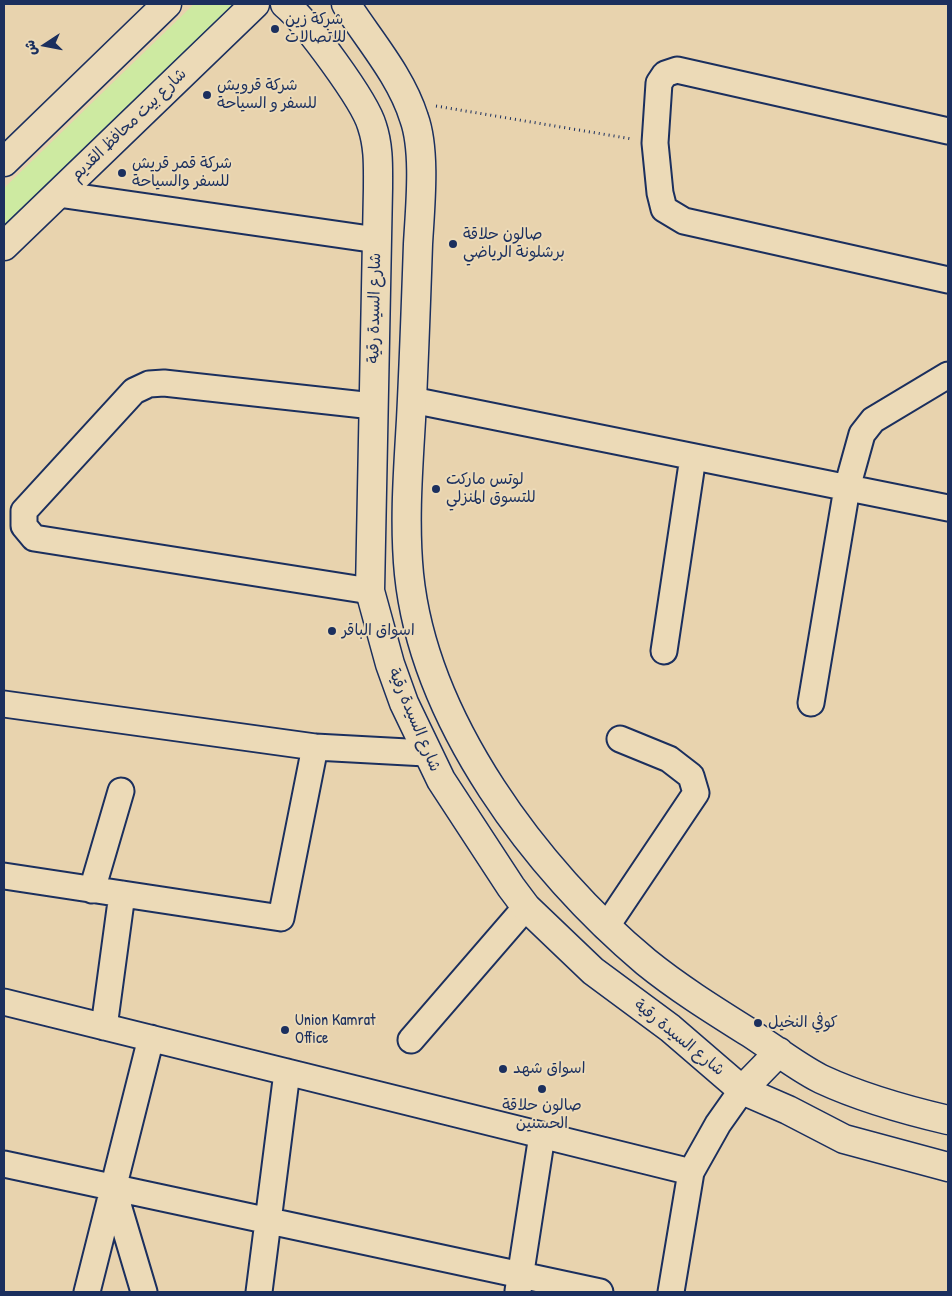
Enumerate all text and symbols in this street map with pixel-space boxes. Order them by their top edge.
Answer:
place label: شركة زين للاتصالات [285,10,346,48]
north arrow [20,20,70,70]
marker: شركة زين للاتصالات [269,23,281,35]
text: ش [19,39,41,57]
street label: شارع بيت محافظ القديم [67,65,191,185]
place label: شركة قرويش للسفر و السياحة [217,76,317,114]
marker: شركة قرويش للسفر و السياحة [201,89,213,101]
place label: شركة قمر قريش للسفر والسياحة [132,154,232,192]
marker: شركة قمر قريش للسفر والسياحة [116,167,128,179]
place label: صالون حلاقة برشلونة الرياضي [463,225,565,263]
marker: صالون حلاقة برشلونة الرياضي [447,238,459,250]
street label: شارع السيدة رقية [364,253,386,363]
place label: لوتس ماركت للتسوق المنزلي [446,470,536,508]
marker: لوتس ماركت للتسوق المنزلي [430,483,442,495]
place label: اسواق الباقر [342,621,415,641]
marker: اسواق الباقر [326,625,338,637]
street label: شارع السيدة رقية [384,665,444,775]
street label: شارع السيدة رقية [630,996,728,1080]
place label: Union Kamrat Office [295,1011,375,1049]
place label: كوفي النخيل [768,1013,838,1033]
marker: كوفي النخيل [752,1017,764,1029]
marker: Union Kamrat Office [279,1024,291,1036]
place label: اسواق شهد [513,1059,586,1079]
marker: اسواق شهد [497,1063,509,1075]
marker: صالون حلاقة الحسنين [536,1083,548,1095]
place label: صالون حلاقة الحسنين [502,1096,582,1134]

